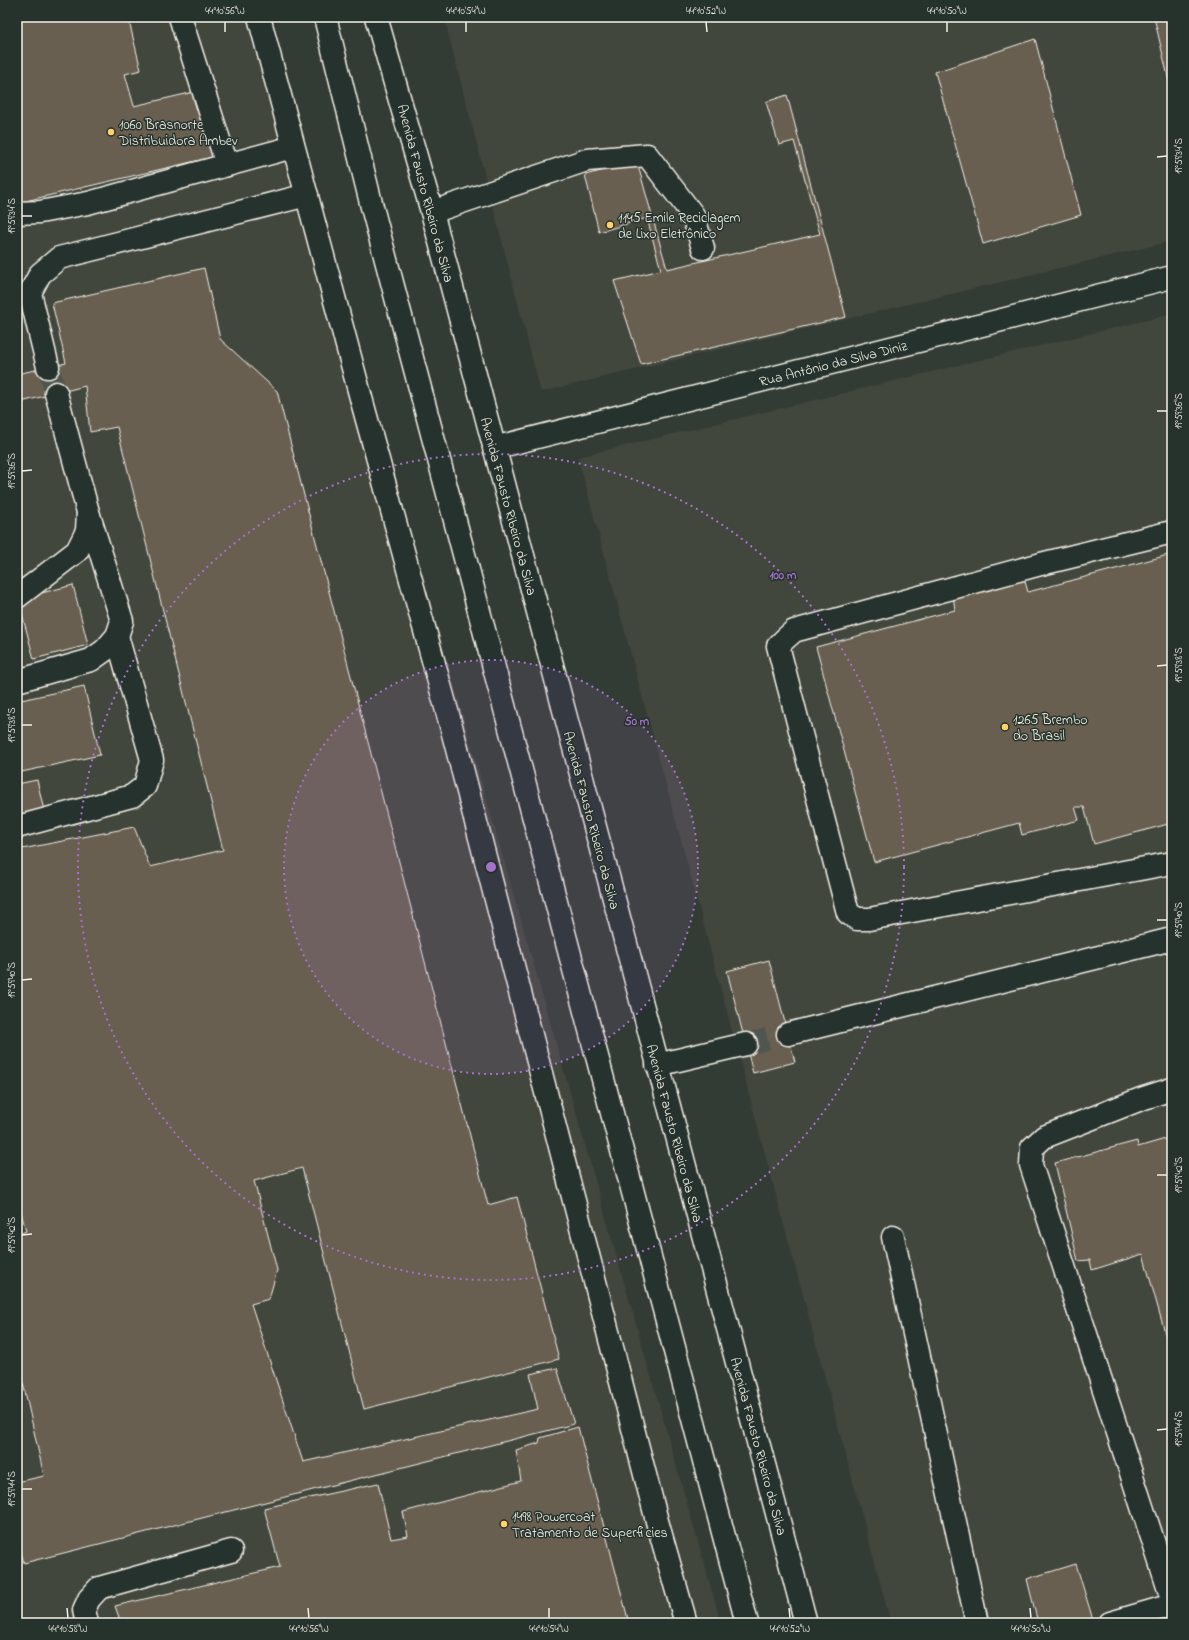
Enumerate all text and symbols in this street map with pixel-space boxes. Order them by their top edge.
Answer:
text: 44°10'56"W [205,4,245,19]
text: 44°10'54"W [446,4,486,19]
text: 44°10'52"W [686,4,726,19]
text: 44°10'50"W [927,4,967,19]
street label: Avenida Fausto Ribeiro da Silva [391,102,458,285]
place label: 1060 Brasnorte Distribuidora Ambev [118,115,238,152]
marker: 1060 Brasnorte Distribuidora Ambev [106,127,116,137]
text: 19°59'34"S [1172,138,1187,174]
text: 19°59'34"S [5,198,20,234]
place label: 1145 Emile Reciclagem de Lixo Eletrônico [618,208,741,245]
marker: 1145 Emile Reciclagem de Lixo Eletrônico [605,220,615,230]
street label: Rua Antônio da Silva Diniz [757,336,910,393]
text: 19°59'36"S [1172,392,1187,429]
street label: Avenida Fausto Ribeiro da Silva [474,415,541,598]
text: 19°59'36"S [5,452,20,489]
text: 100 m [770,567,797,585]
text: 19°59'38"S [1172,647,1187,683]
text: 19°59'38"S [5,707,20,743]
place label: 1265 Brembo do Brasil [1013,710,1088,747]
text: 50 m [625,713,650,731]
marker: 1265 Brembo do Brasil [1000,722,1010,732]
street label: Avenida Fausto Ribeiro da Silva [557,729,624,912]
centre of rings [484,860,498,874]
text: 19°59'40"S [1172,901,1187,938]
text: 19°59'40"S [5,961,20,998]
street label: Avenida Fausto Ribeiro da Silva [640,1042,707,1225]
text: 19°59'42"S [1172,1156,1187,1193]
text: 19°59'42"S [5,1216,20,1253]
street label: Avenida Fausto Ribeiro da Silva [724,1355,791,1538]
text: 19°59'44"S [1172,1411,1187,1447]
text: 19°59'44"S [5,1471,20,1507]
place label: 1498 Powercoat Tratamento de Superficies [512,1507,668,1544]
marker: 1498 Powercoat Tratamento de Superficies [499,1519,509,1529]
text: 44°10'58"W [48,1622,88,1637]
text: 44°10'56"W [289,1622,329,1637]
text: 44°10'54"W [529,1622,569,1637]
text: 44°10'52"W [770,1622,810,1637]
text: 44°10'50"W [1011,1622,1051,1637]

